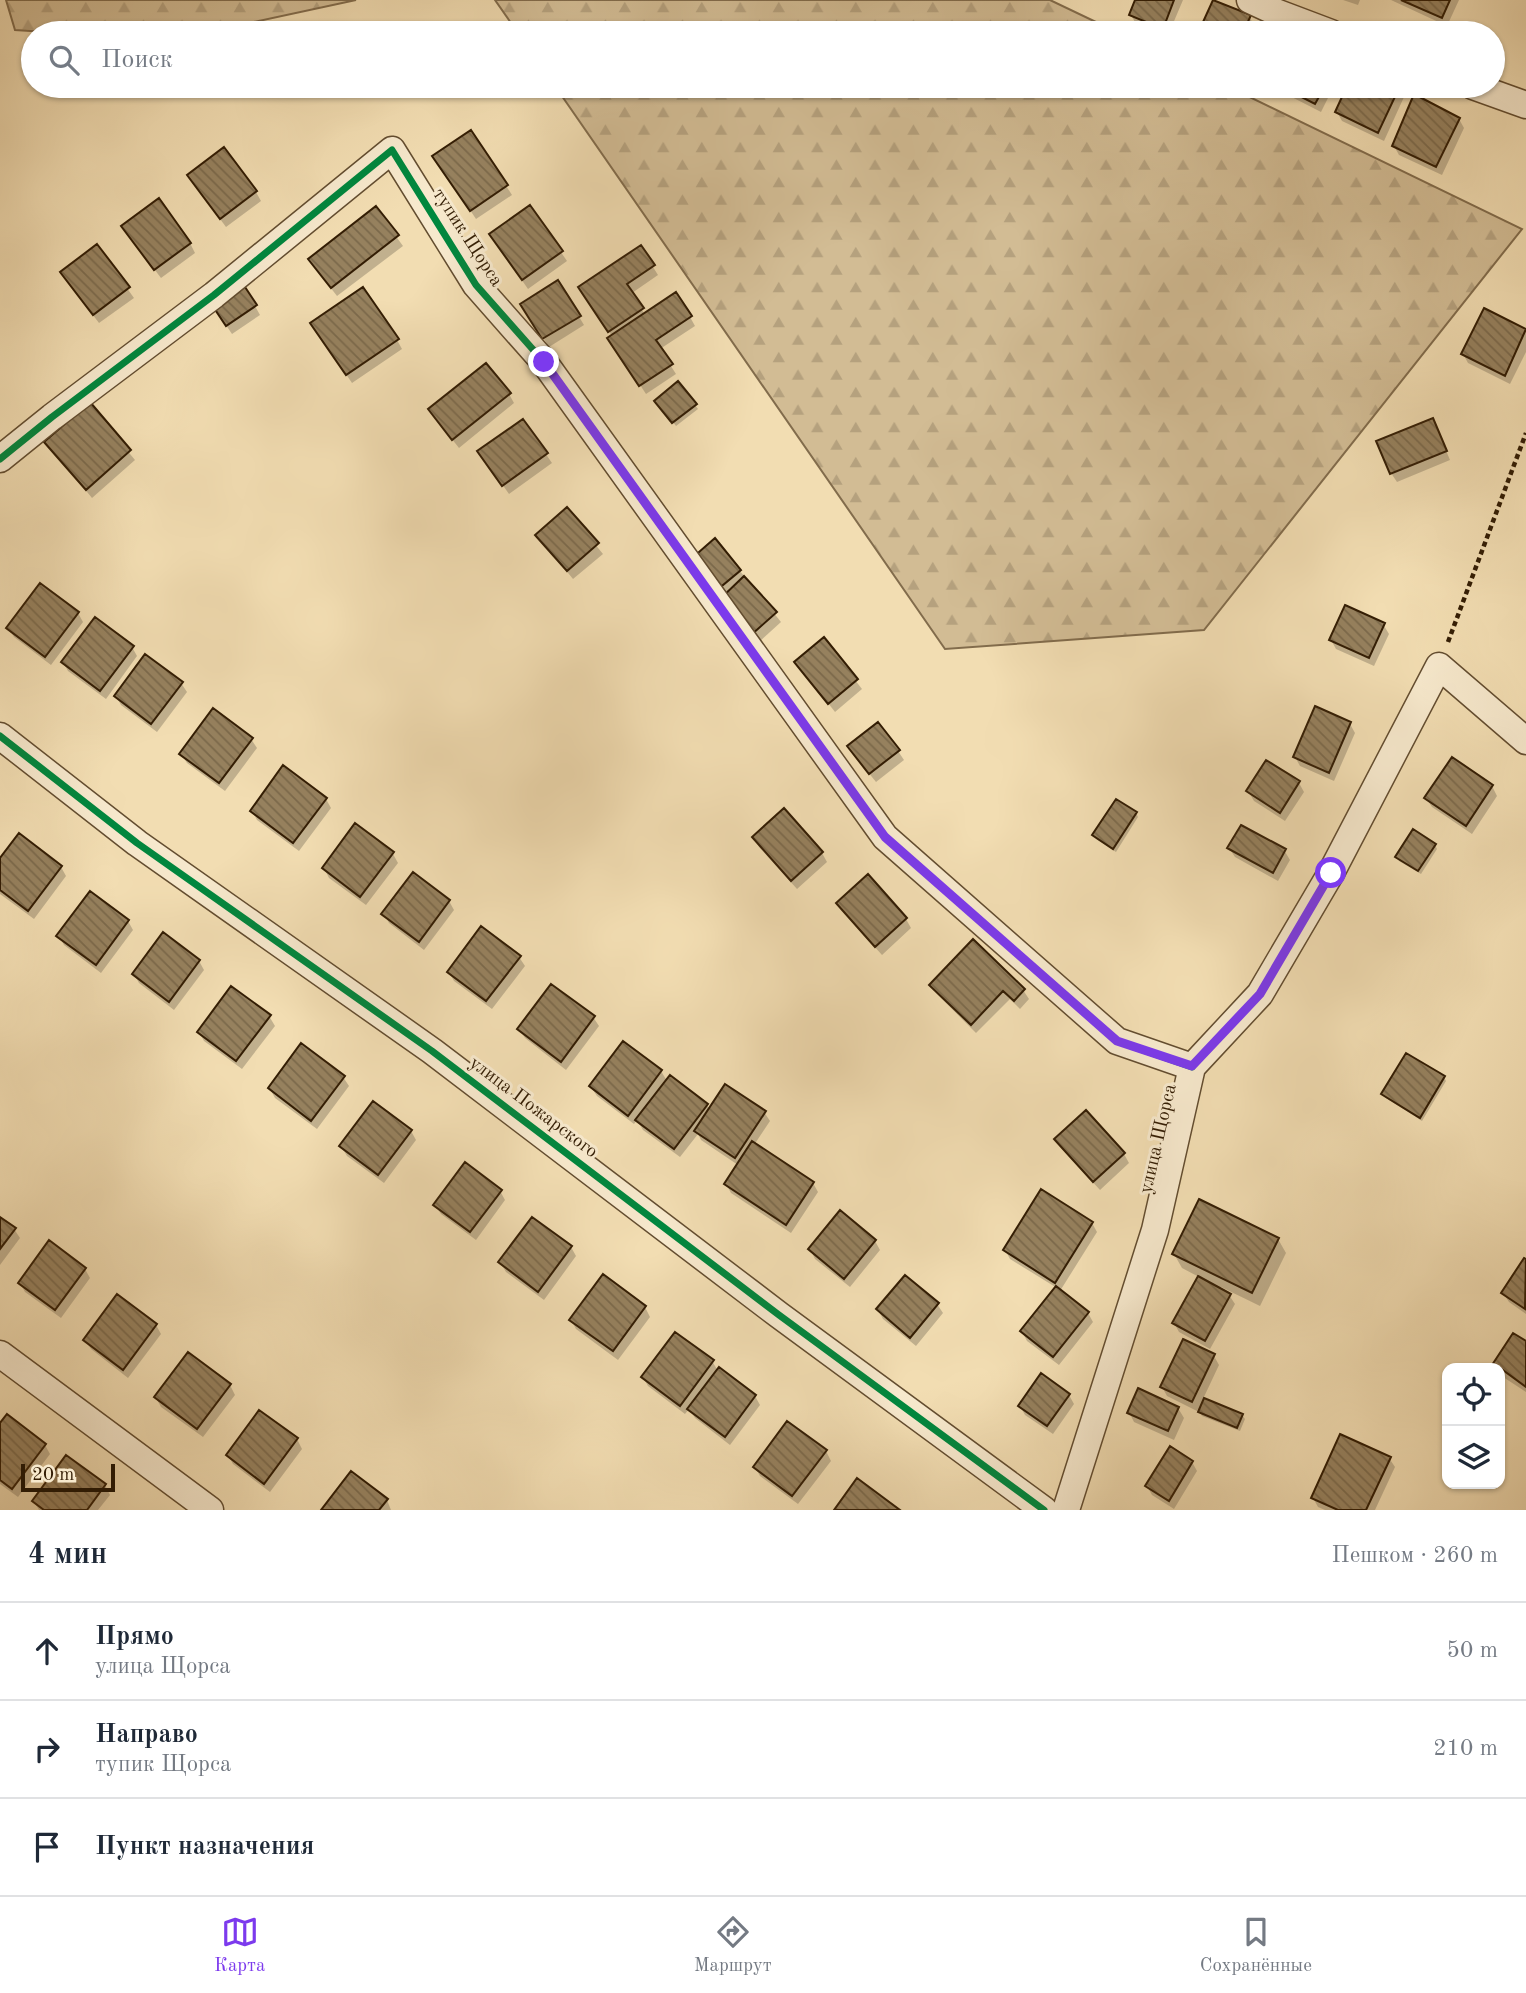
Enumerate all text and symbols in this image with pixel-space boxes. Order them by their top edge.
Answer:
search box [21,21,1505,98]
icon: search [45,41,83,79]
text: Поиск [101,47,173,73]
street label: тупик Щорса [428,186,506,291]
route end [528,346,559,377]
route start [1315,857,1346,888]
street label: улица Пожарского [465,1054,601,1162]
street label: улица Щорса [1137,1082,1181,1196]
map controls [1442,1363,1505,1489]
button: locate [1442,1363,1505,1426]
button: layers [1442,1426,1505,1489]
scale bar [21,1461,116,1493]
text: 20 m [32,1466,74,1485]
text: 4 мин [28,1540,107,1570]
text: Пешком · 260 m [1332,1544,1498,1567]
text: Прямо [95,1624,174,1650]
icon: ahead [28,1632,66,1670]
text: 50 m [1447,1639,1498,1662]
text: улица Щорса [95,1655,231,1678]
text: Направо [95,1722,198,1748]
icon: right [28,1730,66,1768]
text: 210 m [1433,1737,1498,1760]
text: тупик Щорса [95,1753,231,1776]
icon: arrive [28,1828,66,1866]
text: Пункт назначения [95,1834,314,1860]
tab: Карта [214,1913,265,1978]
tab: Маршрут [694,1913,772,1978]
tab: Сохранённые [1200,1913,1312,1978]

